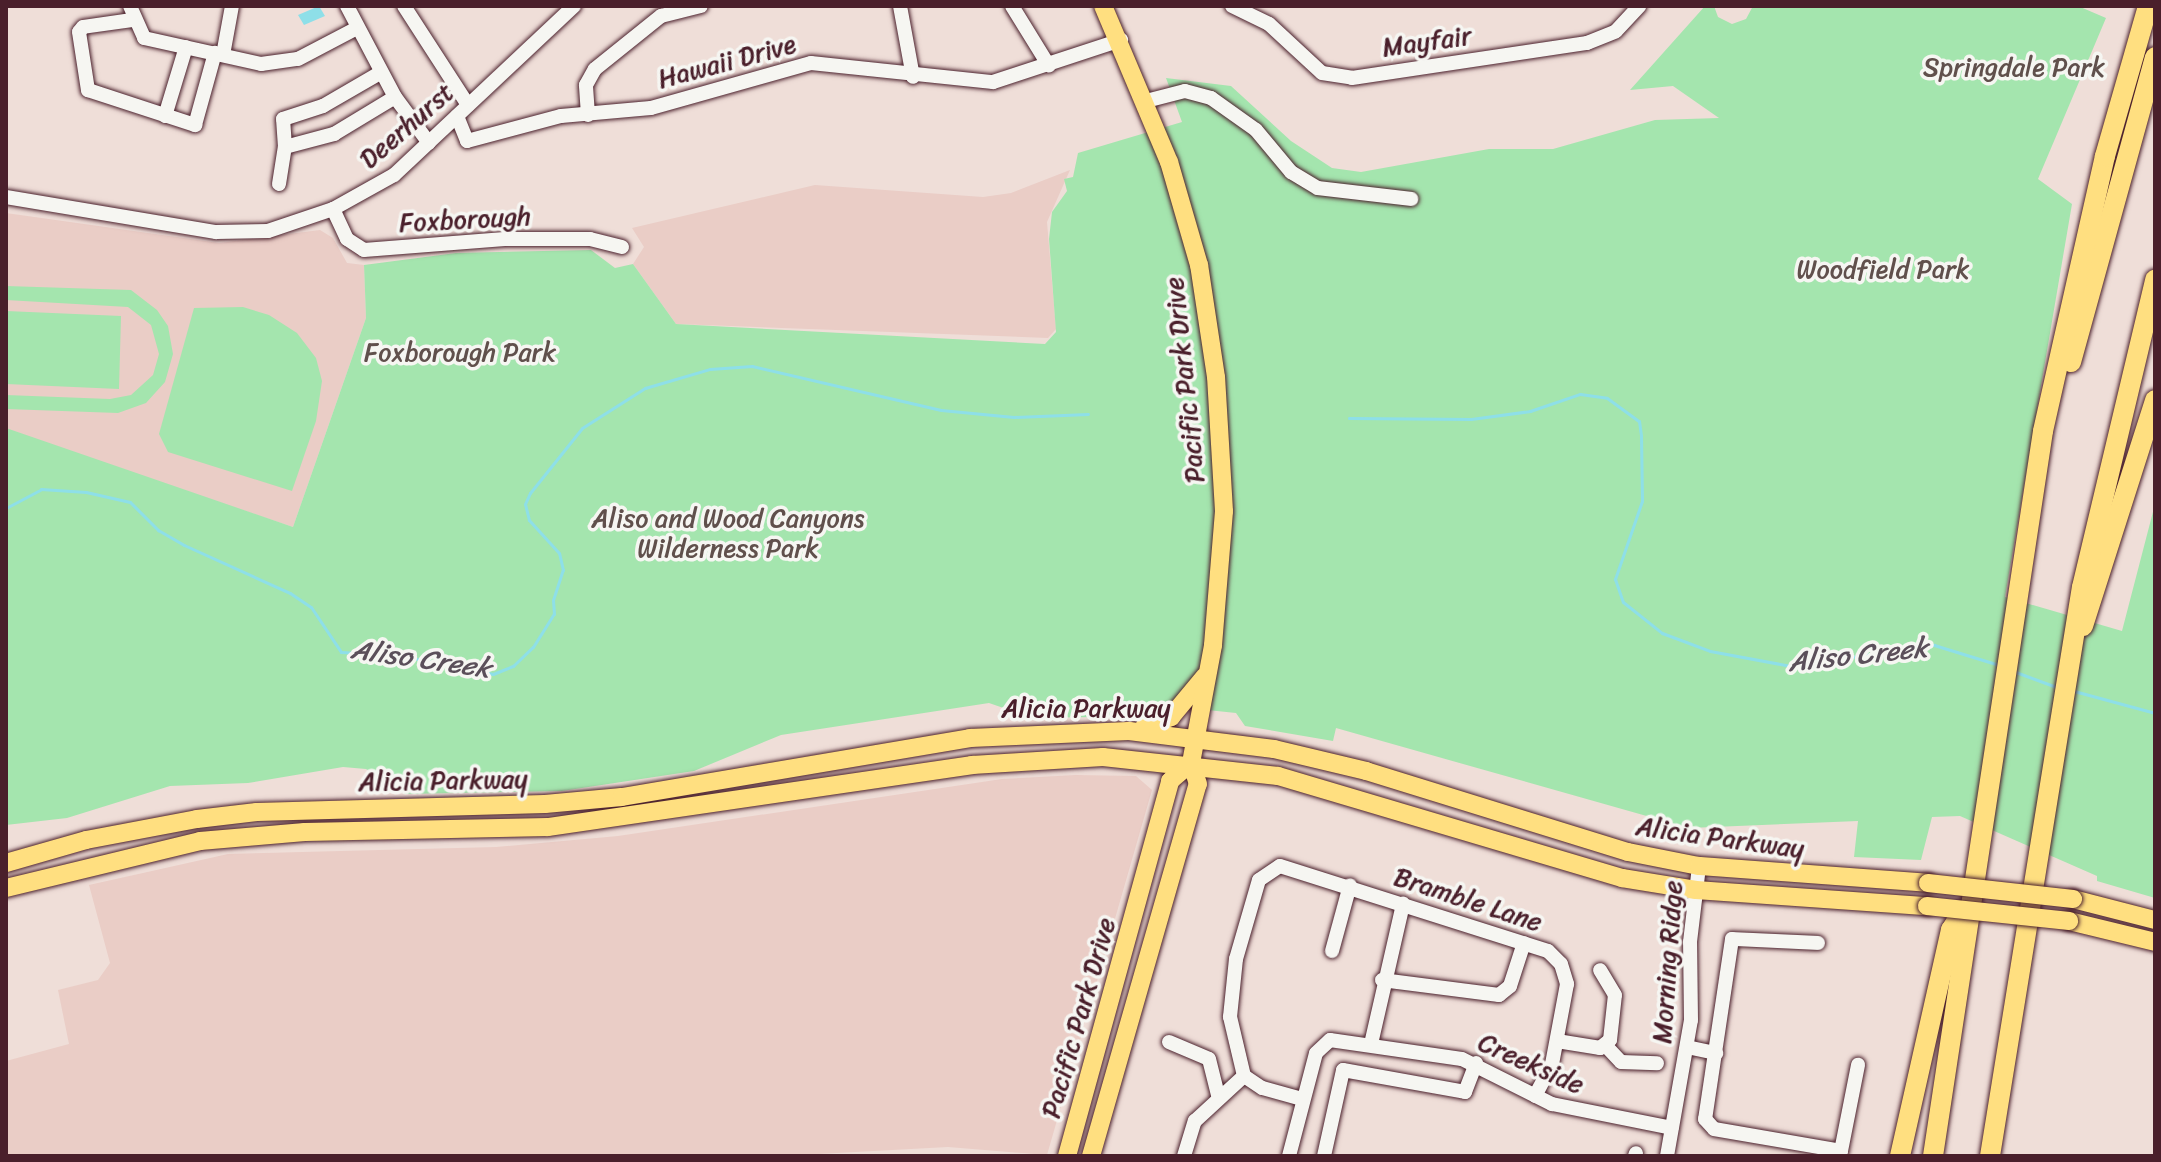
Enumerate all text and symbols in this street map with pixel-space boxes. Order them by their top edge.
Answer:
street label: Mayfair [1380,20,1474,64]
street label: Hawaii Drive [654,29,800,95]
park label: Springdale Park [1923,52,2105,84]
street label: Deerhurst [354,77,460,175]
street label: Foxborough [398,201,532,239]
park label: Woodfield Park [1796,254,1970,286]
street label: Pacific Park Drive [1159,276,1211,484]
park label: Foxborough Park [364,337,556,369]
park label: Aliso and Wood Canyons Wilderness Park [591,503,865,564]
water label: Aliso Creek [1786,631,1930,679]
water label: Aliso Creek [349,633,493,685]
street label: Alicia Parkway [1001,693,1171,725]
street label: Alicia Parkway [358,764,528,798]
street label: Alicia Parkway [1634,811,1806,865]
street label: Bramble Lane [1390,861,1546,939]
street label: Morning Ridge [1647,879,1689,1045]
street label: Pacific Park Drive [1035,914,1123,1122]
street label: Creekside [1473,1027,1589,1101]

